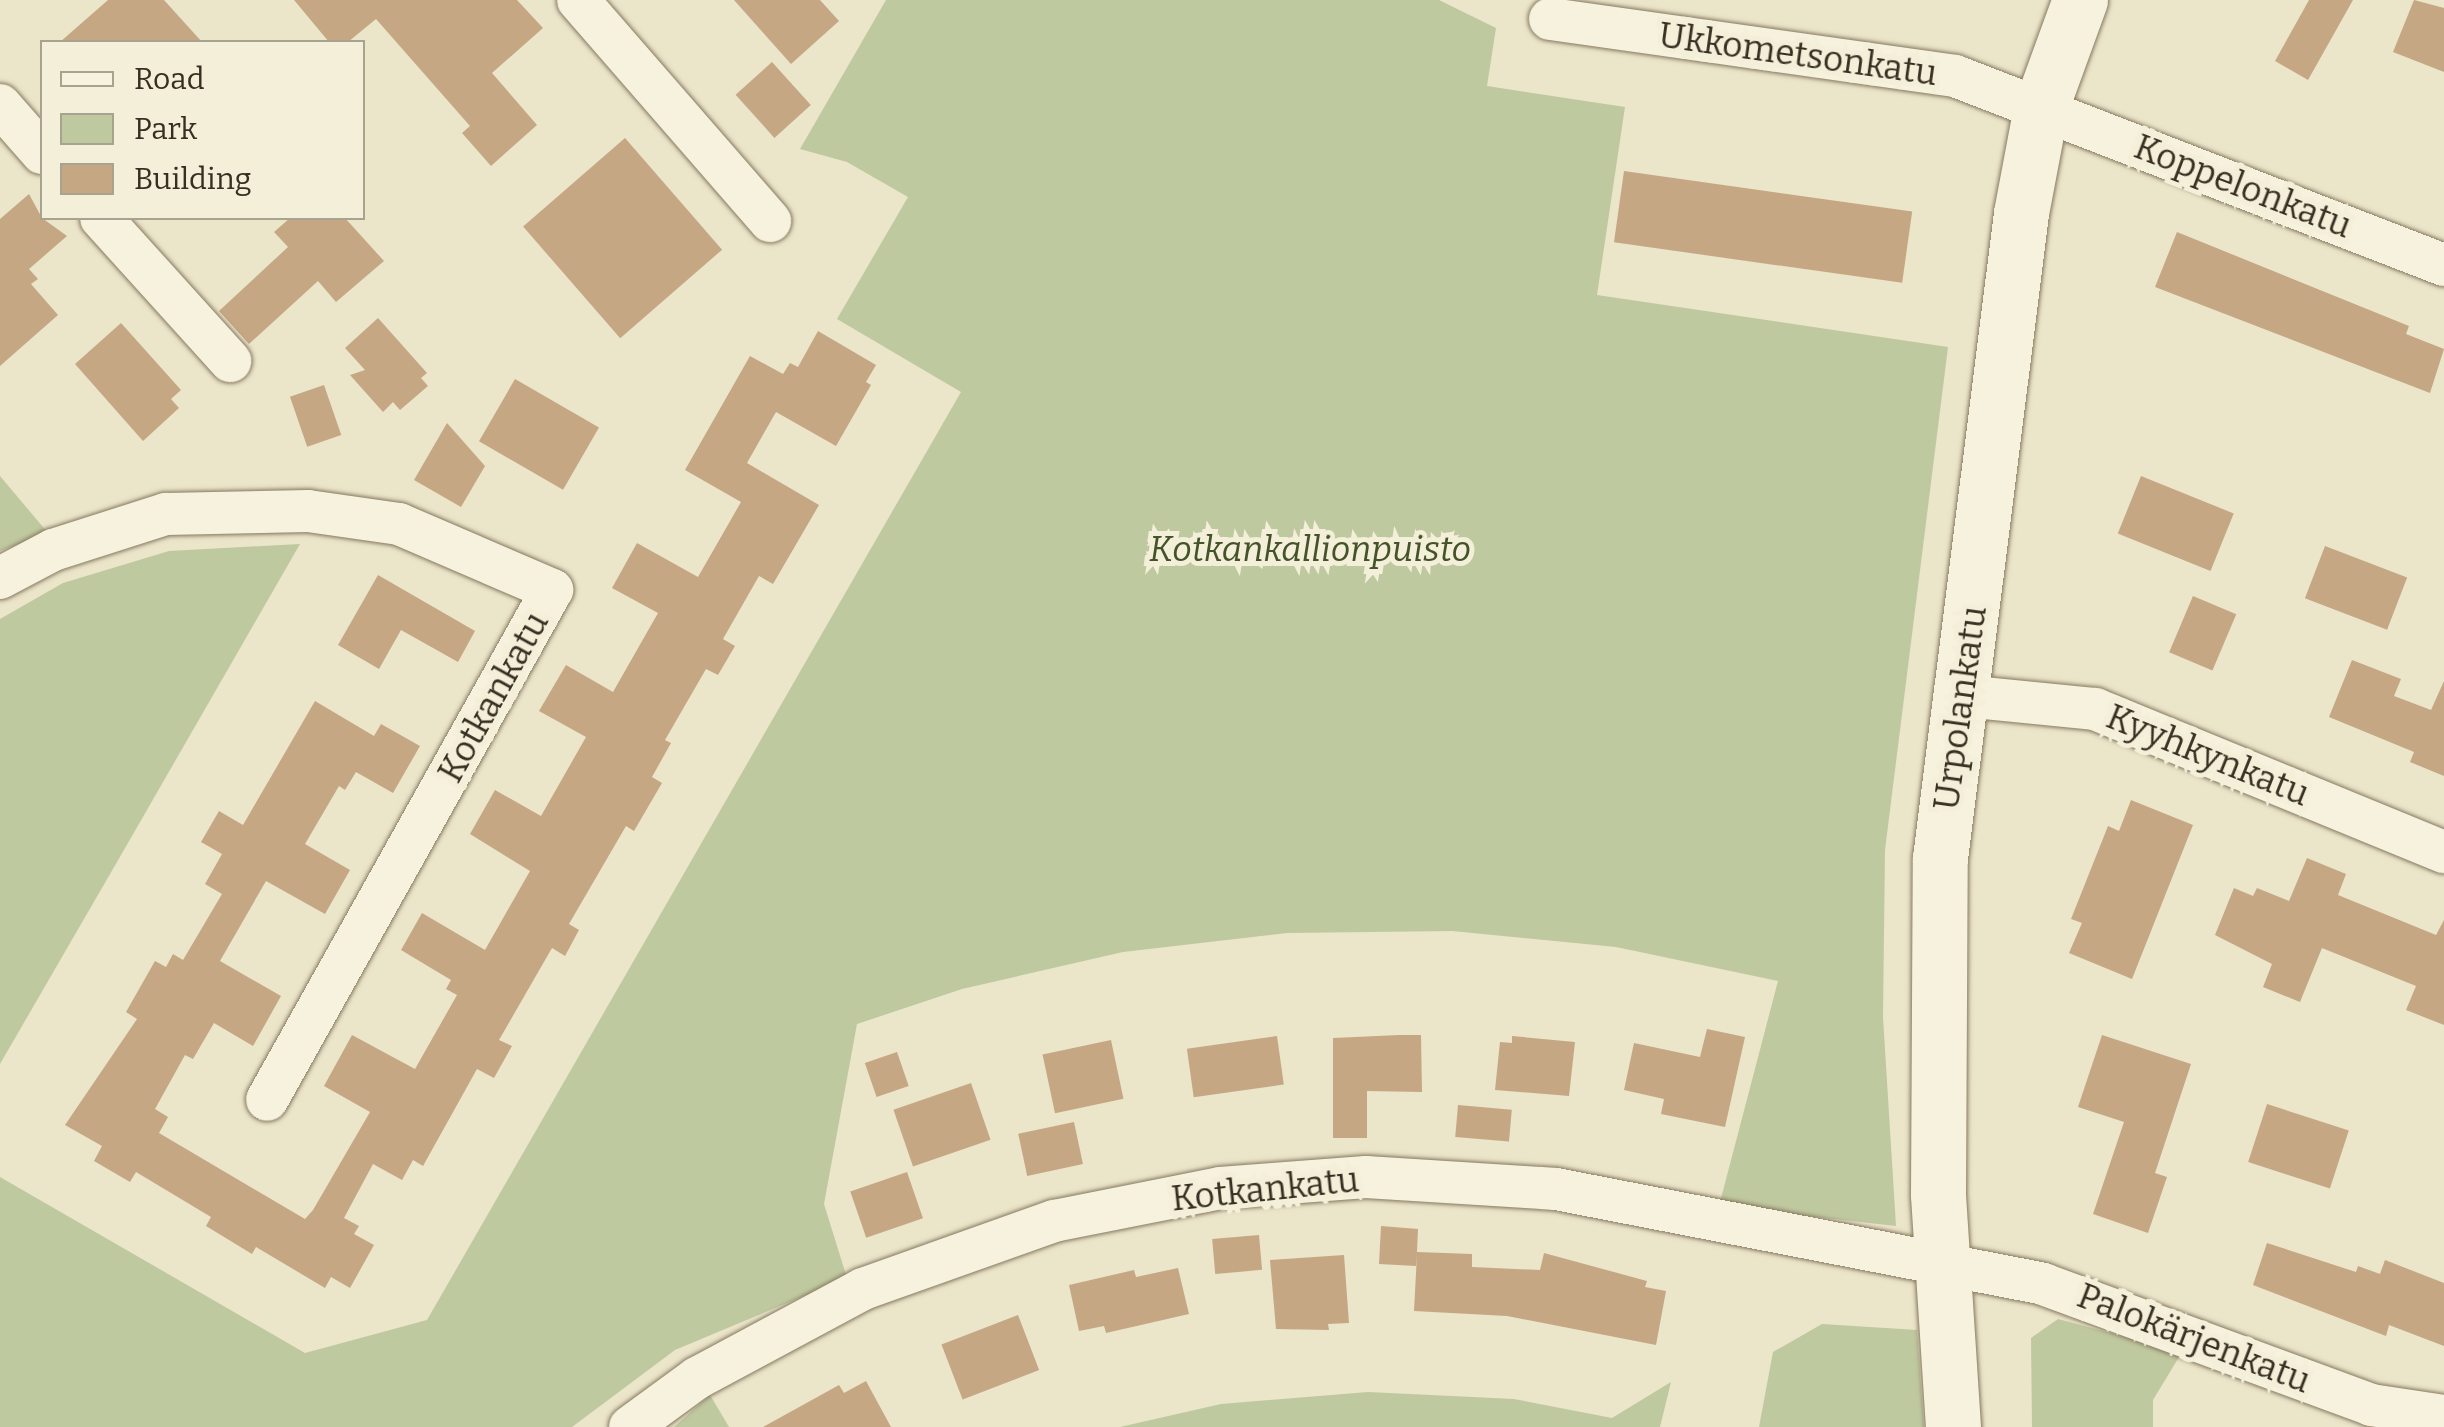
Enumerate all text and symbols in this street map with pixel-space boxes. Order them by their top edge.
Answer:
street label: Ukkometsonkatu [1656,14,1940,94]
legend [40,40,365,220]
text: Road [134,61,205,97]
text: Park [134,111,197,147]
street label: Koppelonkatu [2129,125,2357,247]
text: Building [134,161,252,197]
park label: Kotkankallionpuisto [1149,528,1471,570]
street label: Urpolankatu [1925,603,1995,813]
street label: Kotkankatu [429,604,557,790]
street label: Kyyhkynkatu [2101,695,2315,815]
street label: Kotkankatu [1169,1158,1361,1220]
street label: Palokärjenkatu [2072,1274,2316,1402]

